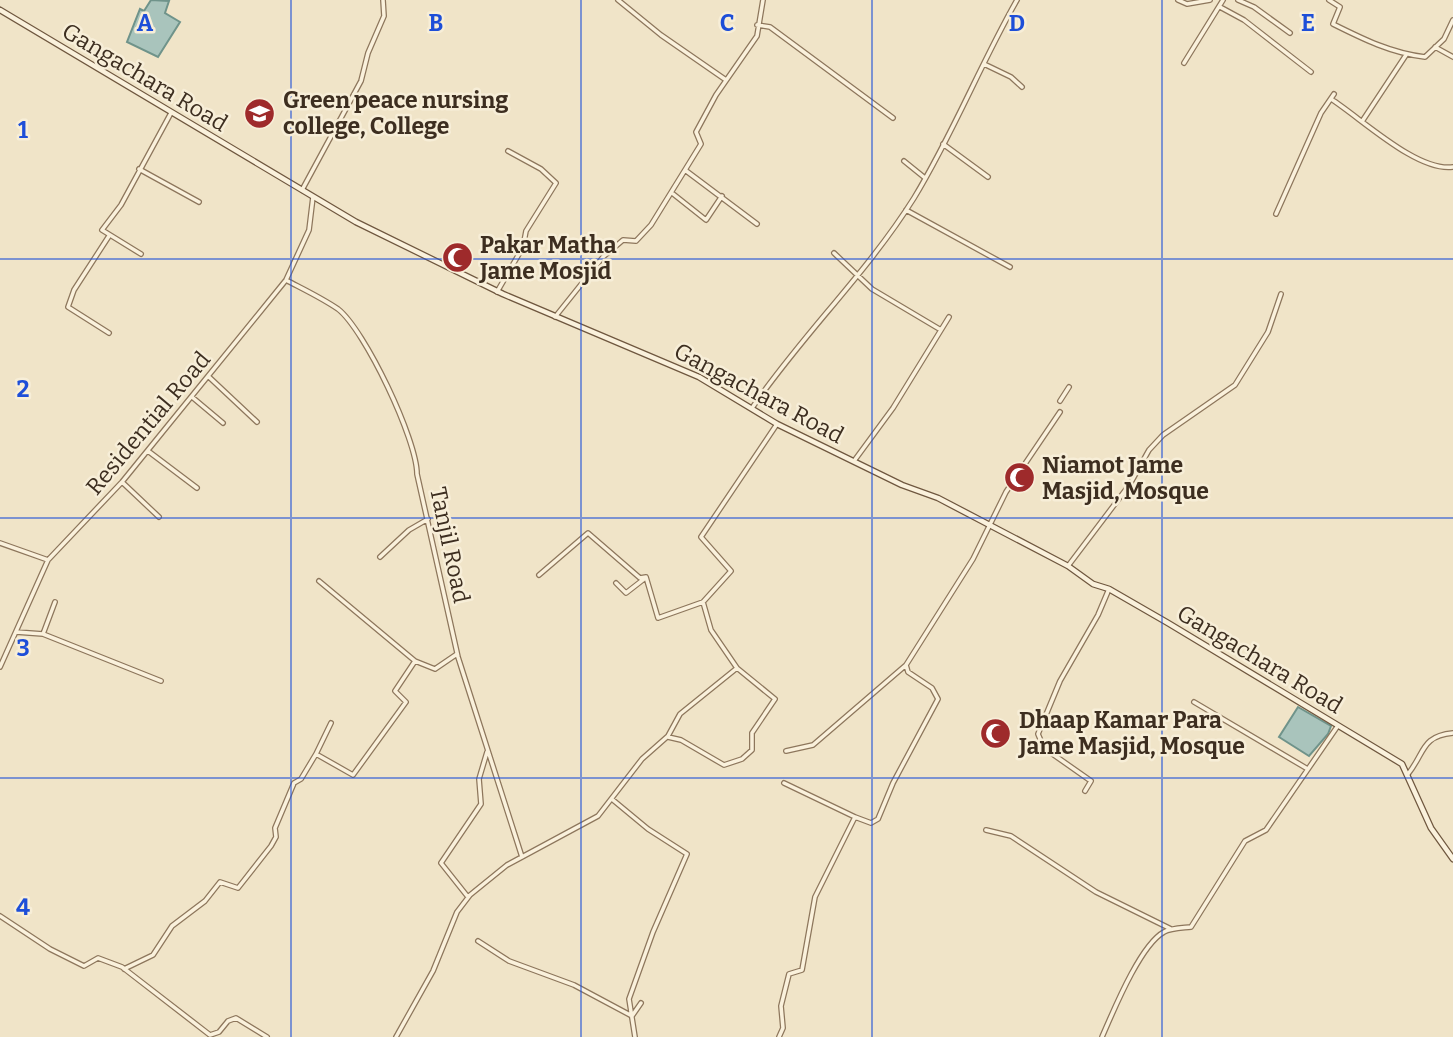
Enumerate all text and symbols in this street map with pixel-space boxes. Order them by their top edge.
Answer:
text: A [137,9,154,37]
text: B [429,9,443,37]
text: C [720,9,734,37]
text: D [1009,9,1025,37]
text: E [1301,9,1315,37]
street label: Gangachara Road [57,17,233,138]
place label: Green peace nursing college, College [283,86,508,140]
school or university icon: Green peace nursing college, College [243,96,277,130]
text: 1 [18,116,28,144]
place label: Pakar Matha Jame Mosjid [478,231,617,285]
mosque icon: Pakar Matha Jame Mosjid [440,241,474,275]
street label: Gangachara Road [669,337,849,450]
street label: Residential Road [80,345,216,500]
text: 2 [17,375,30,403]
place label: Niamot Jame Masjid, Mosque [1042,451,1209,505]
mosque icon: Niamot Jame Masjid, Mosque [1002,461,1036,495]
street label: Tanjil Road [424,485,476,606]
street label: Gangachara Road [1172,599,1348,720]
text: 3 [16,634,30,662]
place label: Dhaap Kamar Para Jame Masjid, Mosque [1017,706,1245,760]
mosque icon: Dhaap Kamar Para Jame Masjid, Mosque [979,716,1013,750]
text: 4 [16,893,30,921]

